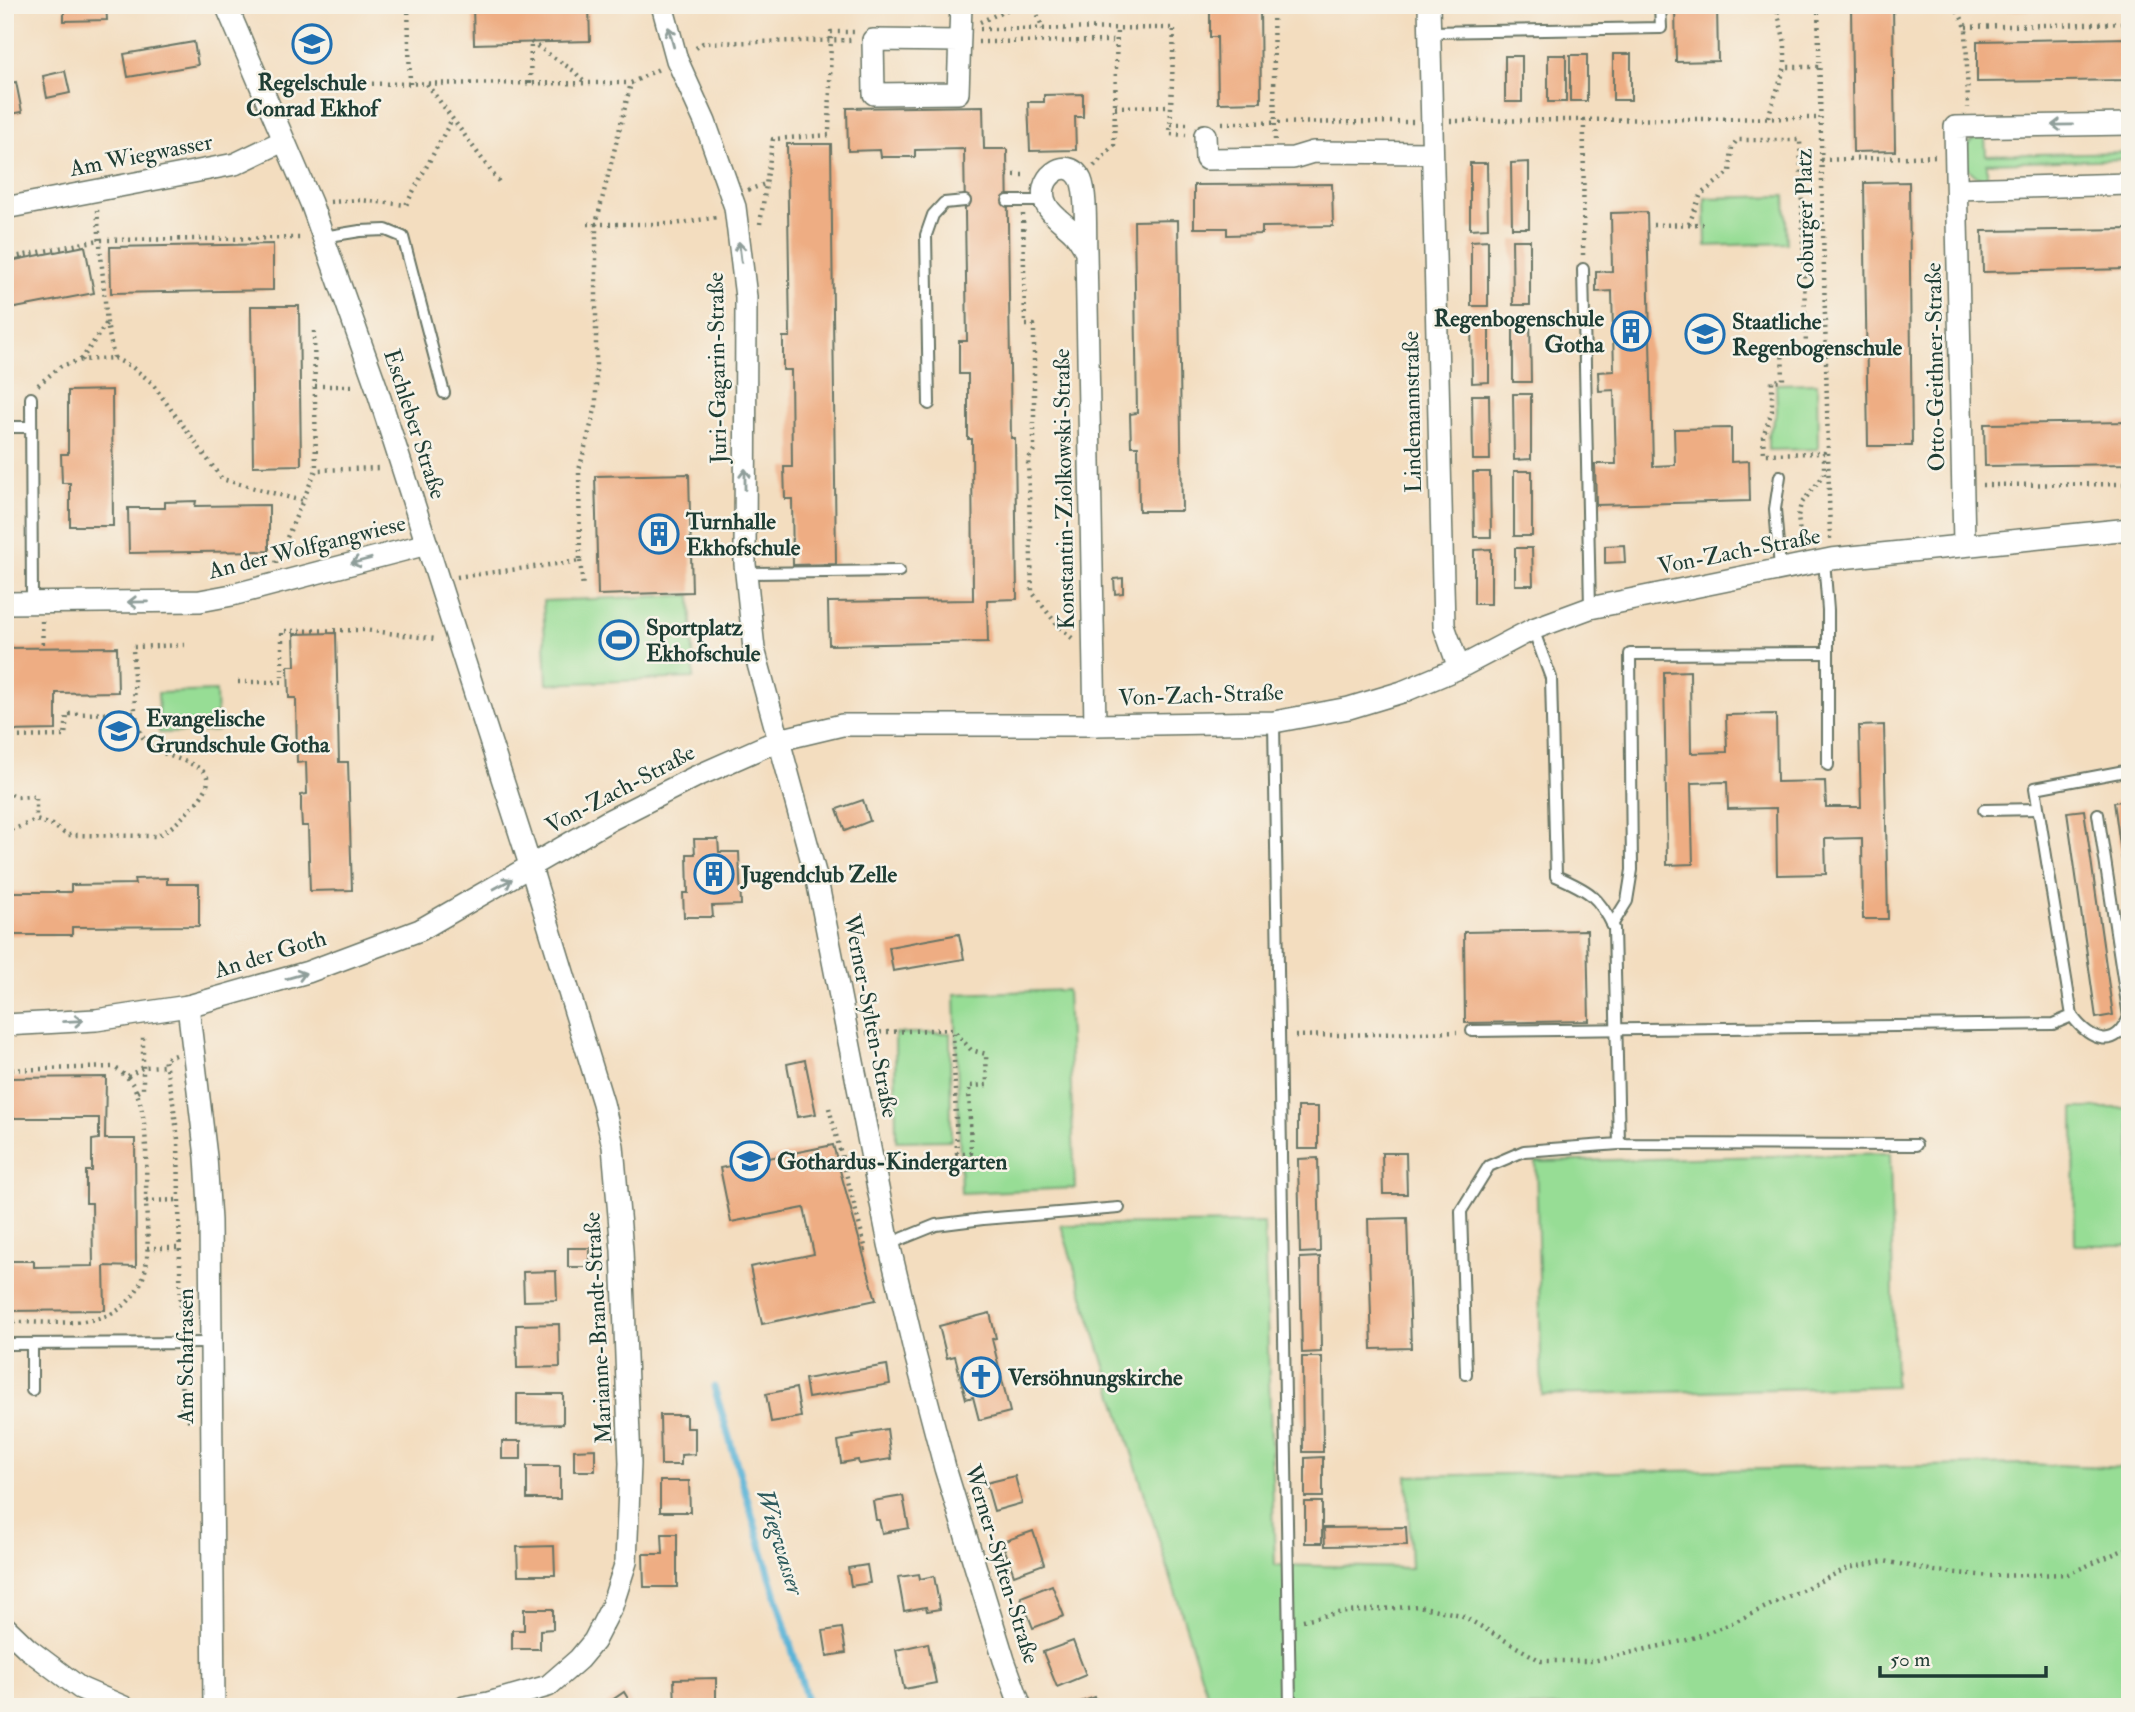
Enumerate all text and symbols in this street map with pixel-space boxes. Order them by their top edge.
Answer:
school or university icon: Regelschule Conrad Ekhof [291,23,333,65]
one-way arrow [664,26,677,49]
place label: Regelschule Conrad Ekhof [246,68,382,123]
one-way arrow [2050,118,2073,132]
street label: Am Wiegwasser [66,127,215,183]
street label: Coburger Platz [1789,148,1821,290]
one-way arrow [734,241,747,264]
street label: Otto-Geithner-Straße [1919,262,1951,472]
street label: Juri-Gagarin-Straße [701,272,733,465]
place label: Regenbogenschule Gotha [1434,304,1606,359]
place label: Staatliche Regenbogenschule [1732,307,1903,363]
building icon: Regenbogenschule Gotha [1610,310,1652,352]
school or university icon: Staatliche Regenbogenschule [1684,313,1726,355]
street label: Lindemannstraße [1396,330,1428,493]
street label: Eschleber Straße [377,345,453,503]
street label: Konstantin-Ziolkowski-Straße [1047,348,1081,630]
one-way arrow [738,468,752,491]
place label: Turnhalle Ekhofschule [685,507,801,562]
street label: An der Wolfgangwiese [204,508,409,586]
building icon: Turnhalle Ekhofschule [638,513,680,555]
street label: Von-Zach-Straße [1655,521,1823,581]
one-way arrow [350,555,372,568]
one-way arrow [127,595,150,609]
place label: Sportplatz Ekhofschule [646,613,761,668]
sports icon: Sportplatz Ekhofschule [598,619,640,661]
street label: Von-Zach-Straße [1118,678,1284,712]
place label: Evangelische Grundschule Gotha [146,704,331,759]
school or university icon: Evangelische Grundschule Gotha [98,710,140,752]
street label: Von-Zach-Straße [540,737,700,841]
building icon: Jugendclub Zelle [693,853,735,895]
place label: Jugendclub Zelle [740,860,897,890]
one-way arrow [492,876,512,890]
street label: Werner-Sylten-Straße [837,911,905,1121]
street label: An der Goth [210,923,330,985]
one-way arrow [284,968,306,981]
one-way arrow [62,1015,85,1028]
school or university icon: Gothardus-Kindergarten [729,1140,771,1182]
place label: Gothardus-Kindergarten [777,1147,1007,1177]
street label: Marianne-Brandt-Straße [577,1211,619,1445]
street label: Am Schafrasen [171,1288,200,1425]
church icon: Versöhnungskirche [960,1356,1002,1398]
place label: Versöhnungskirche [1007,1363,1183,1393]
street label: Werner-Sylten-Straße [958,1460,1046,1667]
water label: Wiegwasser [749,1485,811,1600]
scale bar [1880,1635,2046,1679]
text: 50 m [1890,1646,1931,1673]

